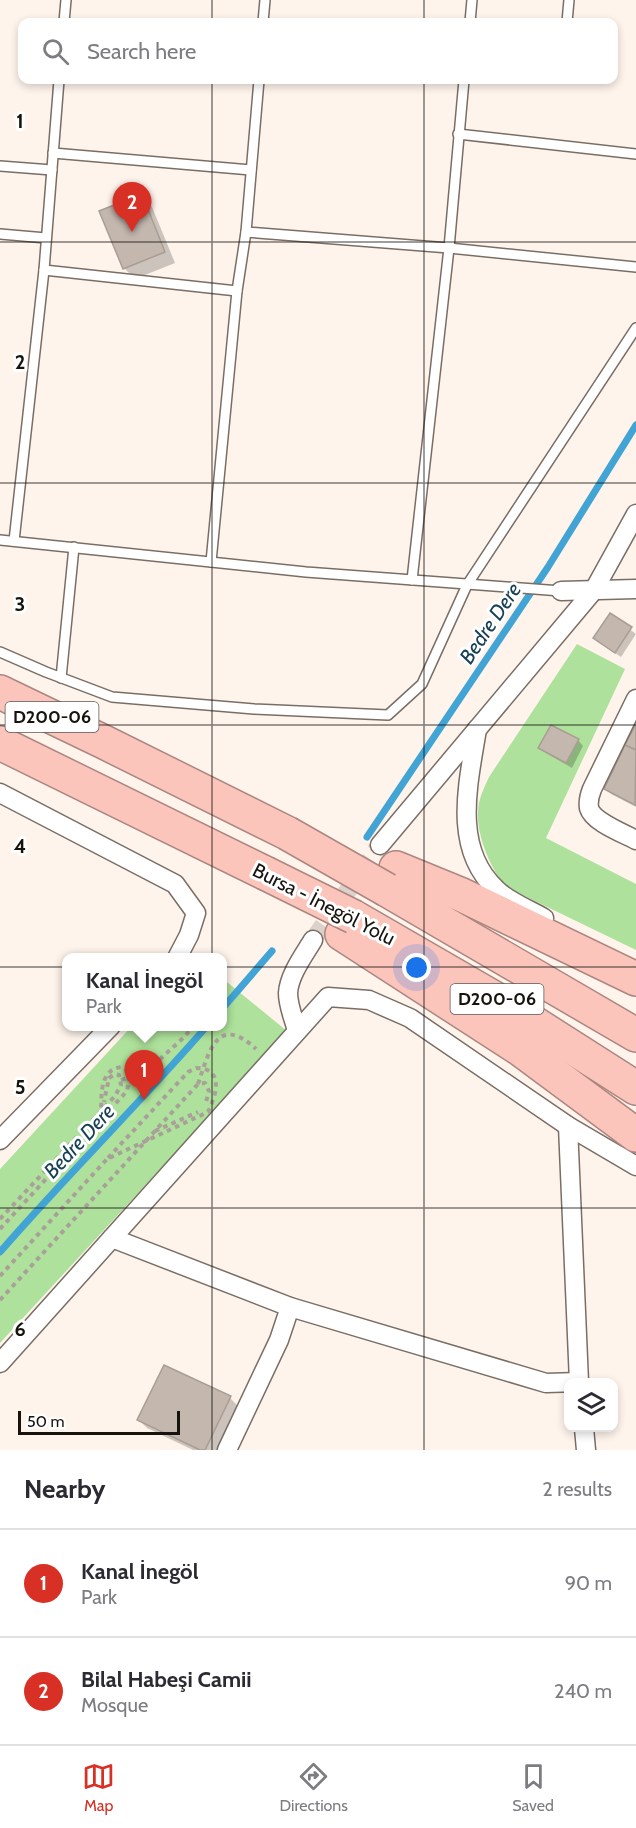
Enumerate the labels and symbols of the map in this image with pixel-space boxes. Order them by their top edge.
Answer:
text: 1 [16,109,24,133]
pin: 2 [112,182,152,232]
text: 2 [15,350,25,374]
water label: Bedre Dere [454,577,526,668]
text: 3 [15,592,25,616]
road number: D200-06 [5,702,98,732]
text: 4 [14,834,26,858]
street label: Bursa - İnegöl Yolu [249,858,399,950]
your location [402,953,431,982]
road number: D200-06 [450,984,544,1014]
pin: 1 [124,1050,164,1100]
text: 5 [15,1075,25,1099]
water label: Bedre Dere [38,1098,120,1183]
text: 6 [14,1317,26,1341]
scale bar [18,1408,180,1436]

